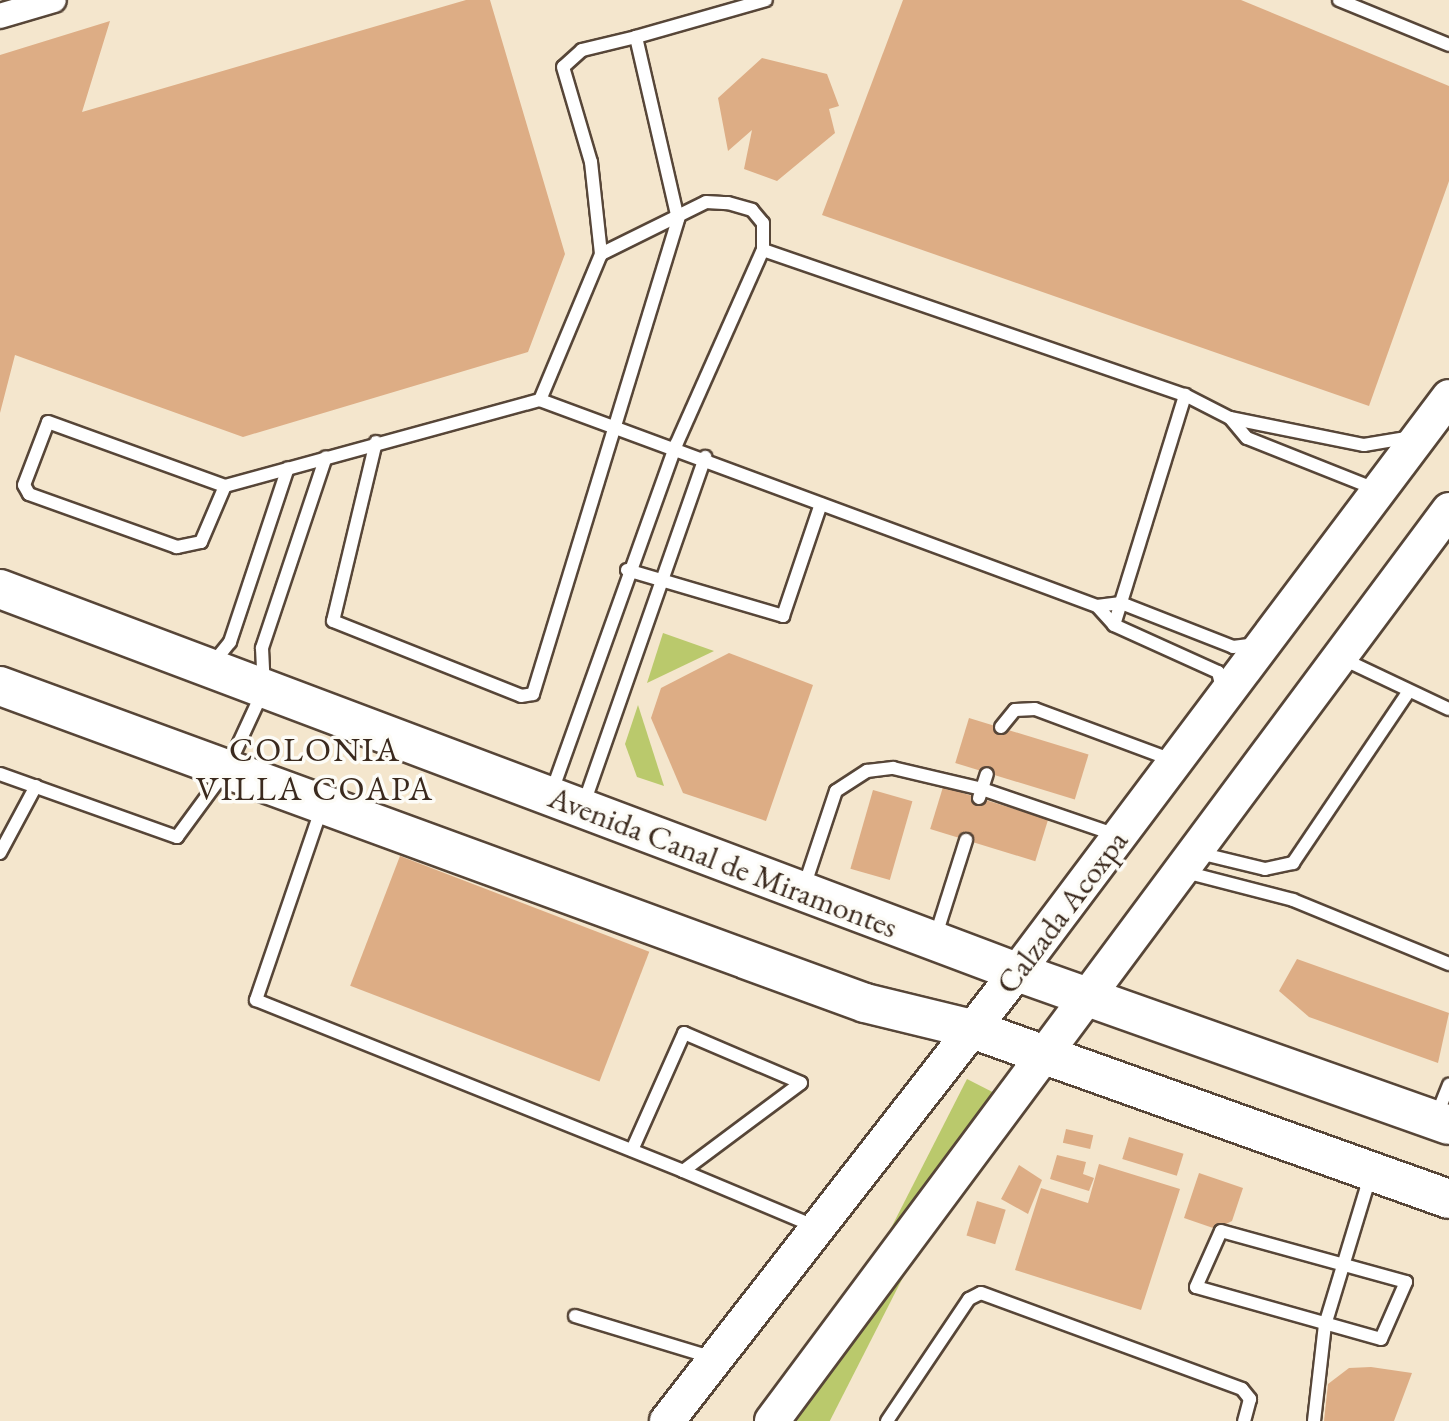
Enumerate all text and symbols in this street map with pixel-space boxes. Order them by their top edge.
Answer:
district label: COLONIA VILLA COAPA [196,729,434,808]
street label: Avenida Canal de Miramontes [543,778,903,946]
street label: Calzada Acoxpa [988,823,1136,1001]

